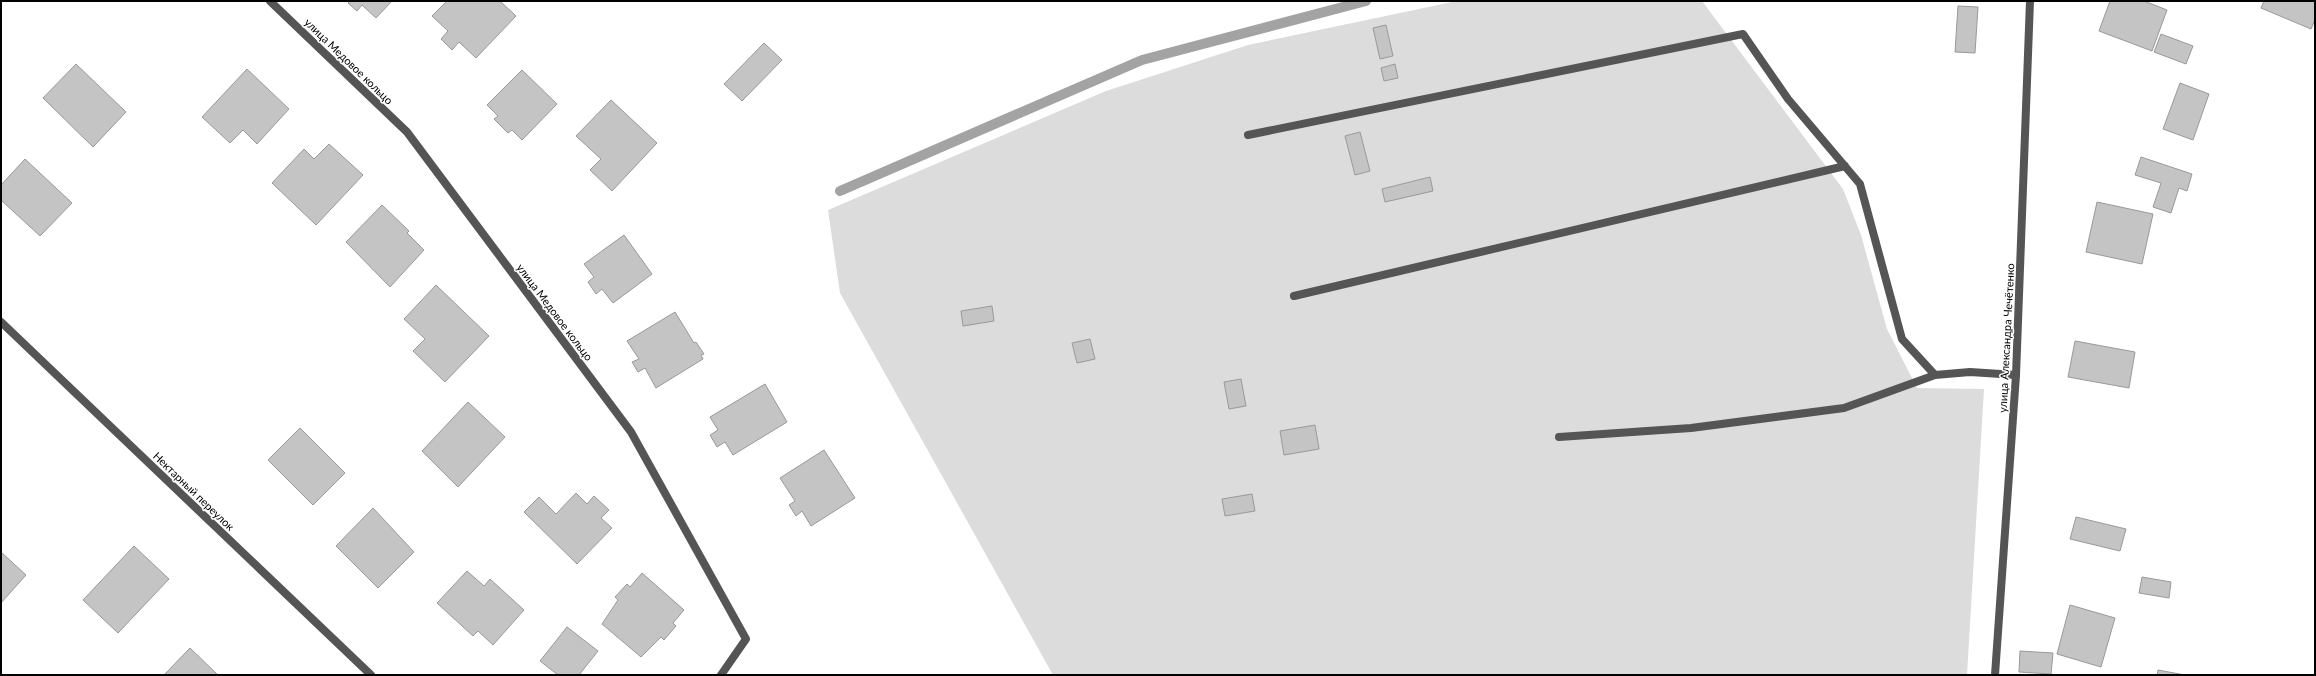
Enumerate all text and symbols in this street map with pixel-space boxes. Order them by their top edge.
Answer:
street label: улица Медовое кольцо [302,15,396,107]
street label: улица Медовое кольцо [514,261,596,363]
street label: улица Александра Чечётенко [1996,263,2016,413]
street label: Нектарный переулок [151,449,237,533]

